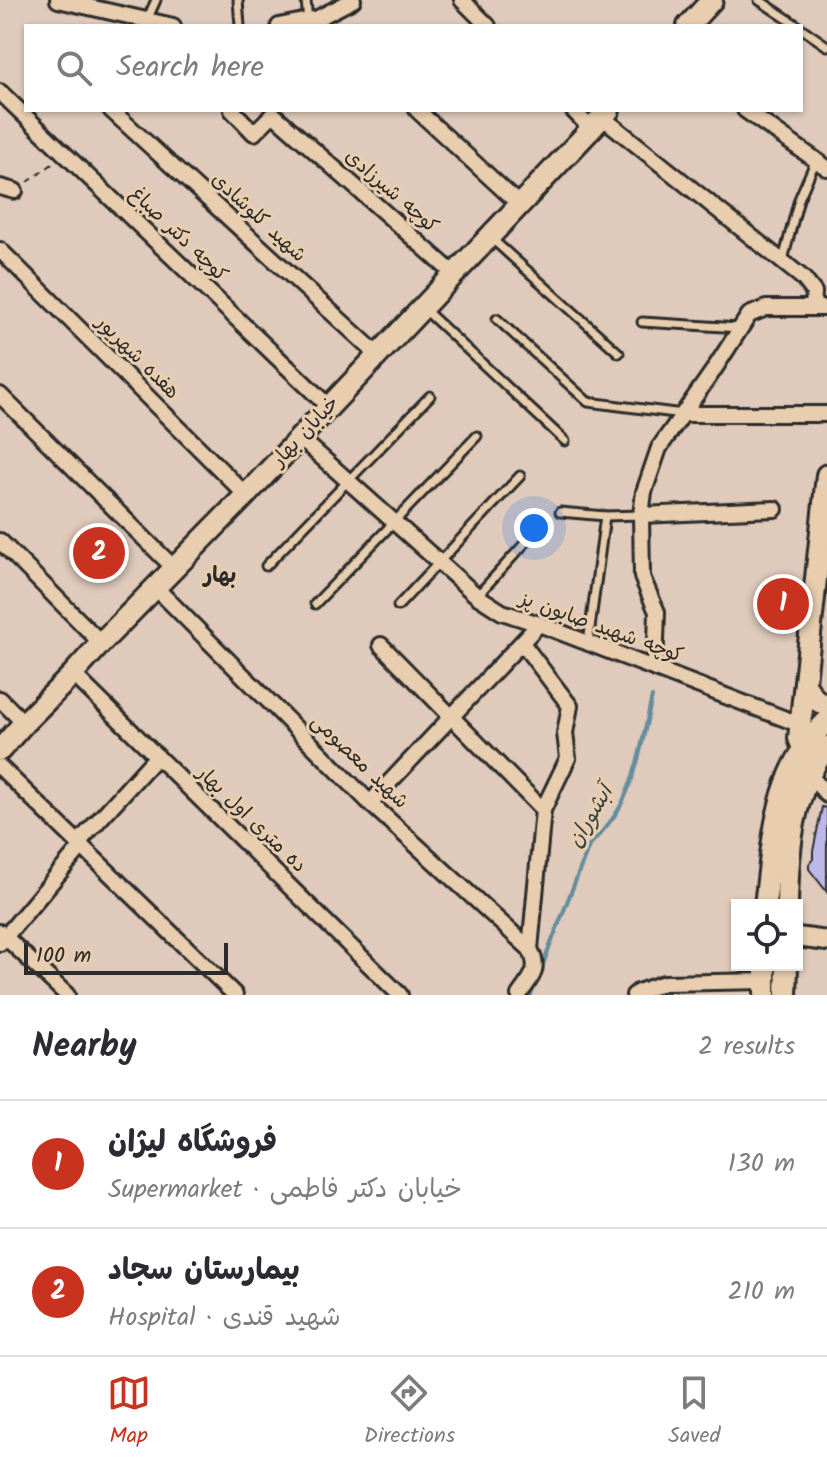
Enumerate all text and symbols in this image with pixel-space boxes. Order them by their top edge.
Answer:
search box [24,24,803,112]
text: Search here [116,44,264,92]
icon: search [52,46,96,90]
street label: کوچه شیرزادی [337,142,445,242]
street label: شهید کلوشادی [203,165,313,271]
street label: کوچه دکتر صباغ [121,180,235,290]
street label: هفده شهریور [86,307,187,408]
street label: خیابان بهار [263,389,348,477]
your location [514,508,554,548]
pin: 2 [73,523,125,583]
district label: بهار [202,559,236,594]
pin: 1 [757,574,809,634]
street label: کوچه شهید صابون پز [513,583,688,673]
street label: شهید معصومی [303,707,415,817]
street label: ده متری اول بهار [187,757,314,881]
water label: آبشوران [559,774,626,855]
map controls [731,899,803,971]
button: locate [731,899,803,971]
scale bar [24,939,228,975]
text: 100 m [36,939,91,974]
text: Nearby [32,1020,137,1074]
text: 2 results [698,1026,795,1068]
text: فروشگاه لیژان [108,1119,277,1167]
text: 1 [54,1143,62,1185]
text: 130 m [728,1143,795,1185]
text: Supermarket · خیابان دکتر فاطمی [108,1169,462,1211]
text: بیمارستان سجاد [108,1247,300,1295]
text: 2 [50,1271,66,1313]
text: 210 m [728,1271,795,1313]
text: Hospital · شهید قندی [108,1297,341,1339]
tab: Map [107,1371,151,1454]
tab: Directions [364,1371,455,1454]
tab: Saved [668,1371,720,1454]

